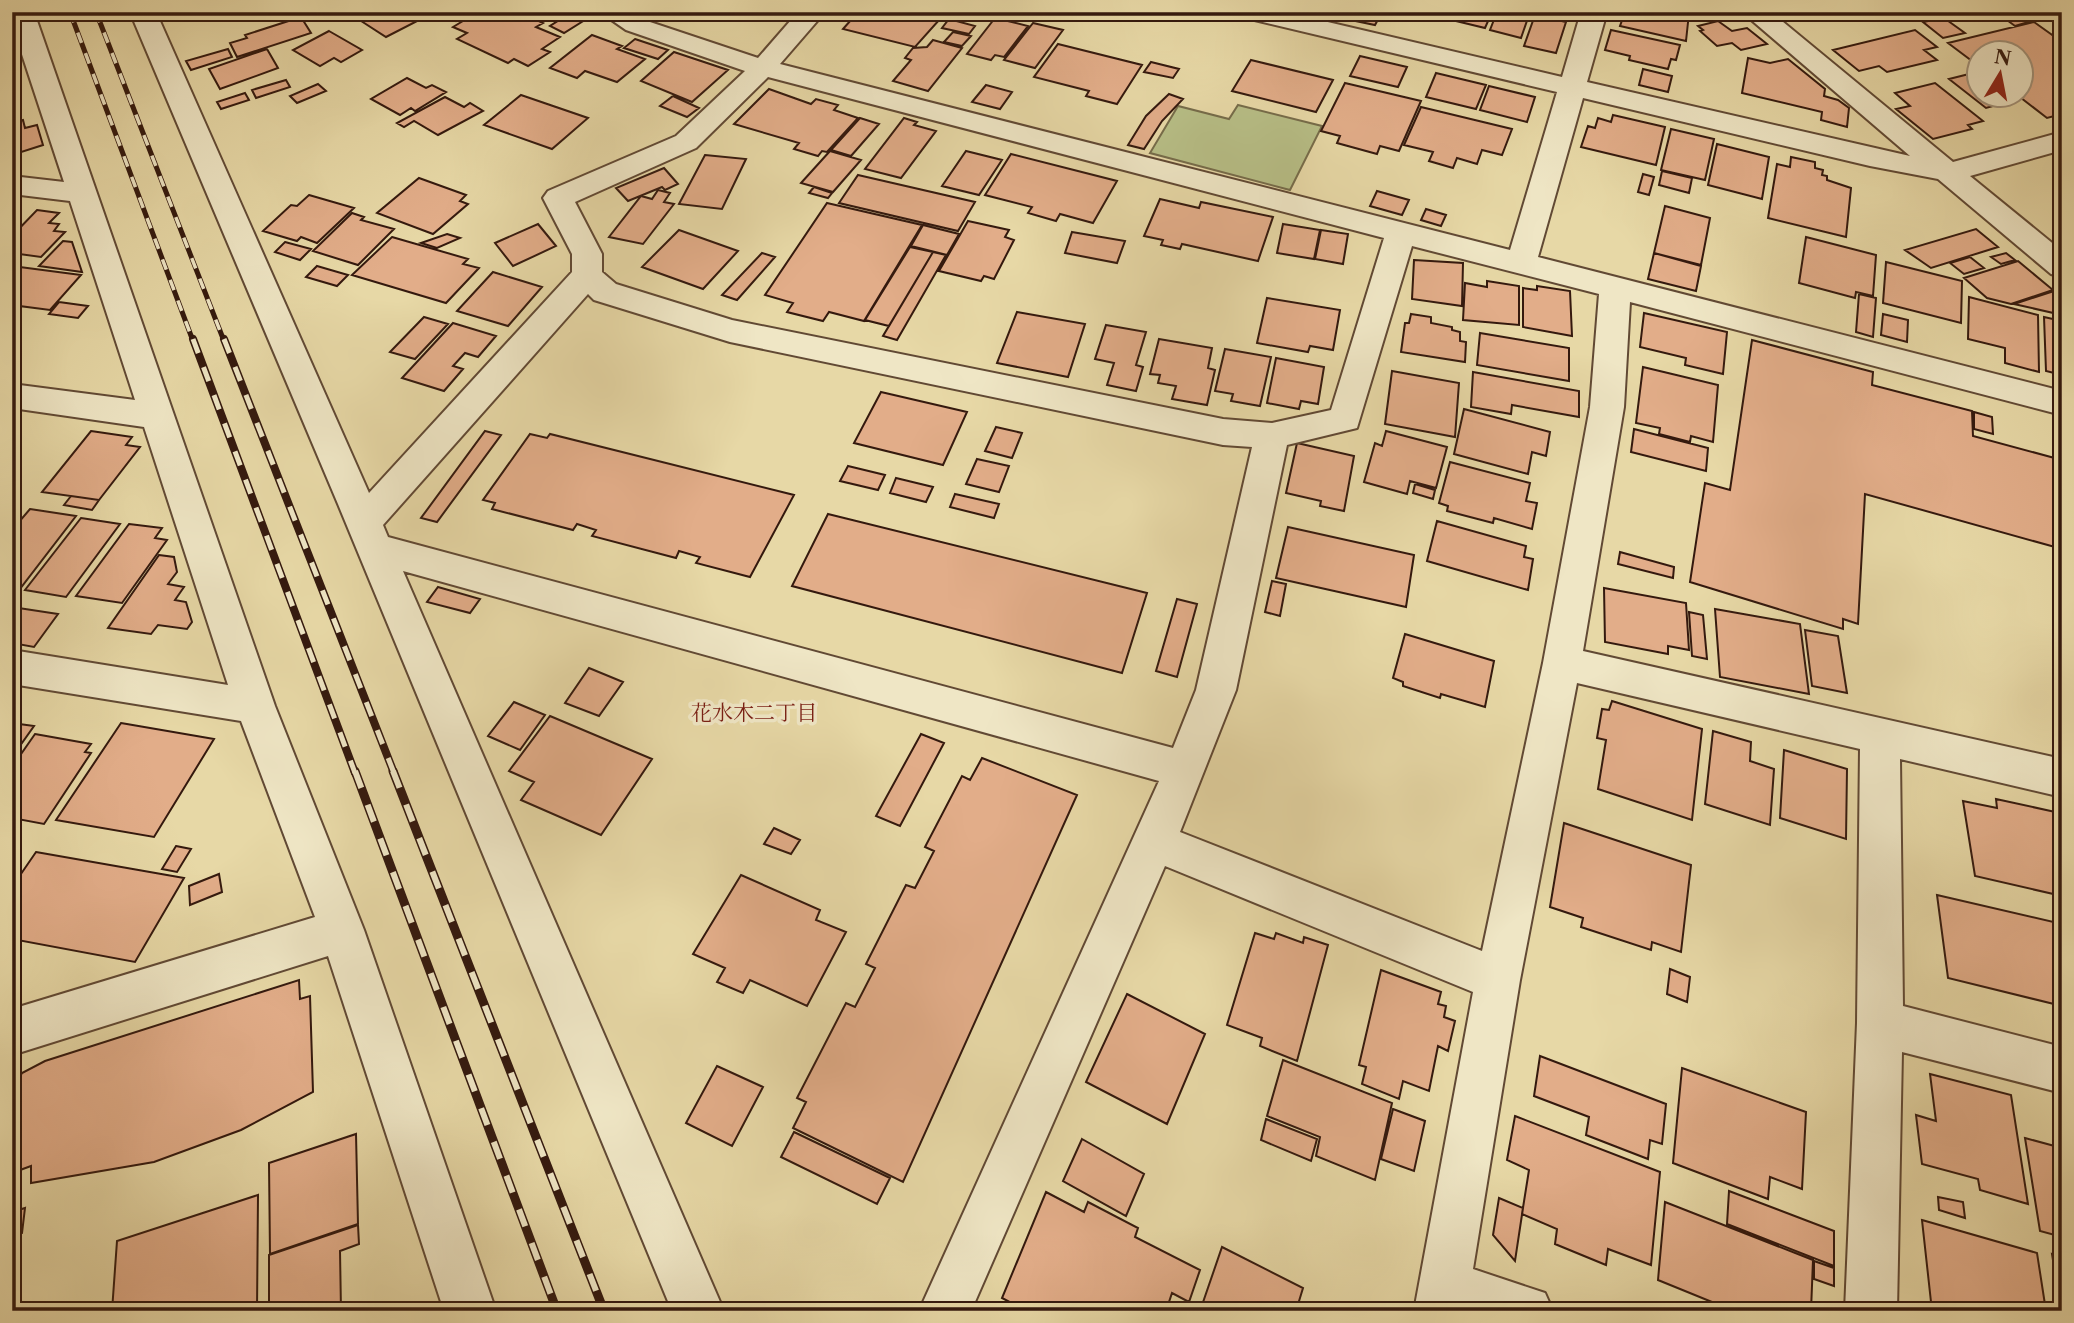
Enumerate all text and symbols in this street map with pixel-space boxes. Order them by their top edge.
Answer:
north arrow [1966,38,2036,108]
text: N [1993,45,2013,71]
district label: 花水木二丁目 [691,700,817,725]

